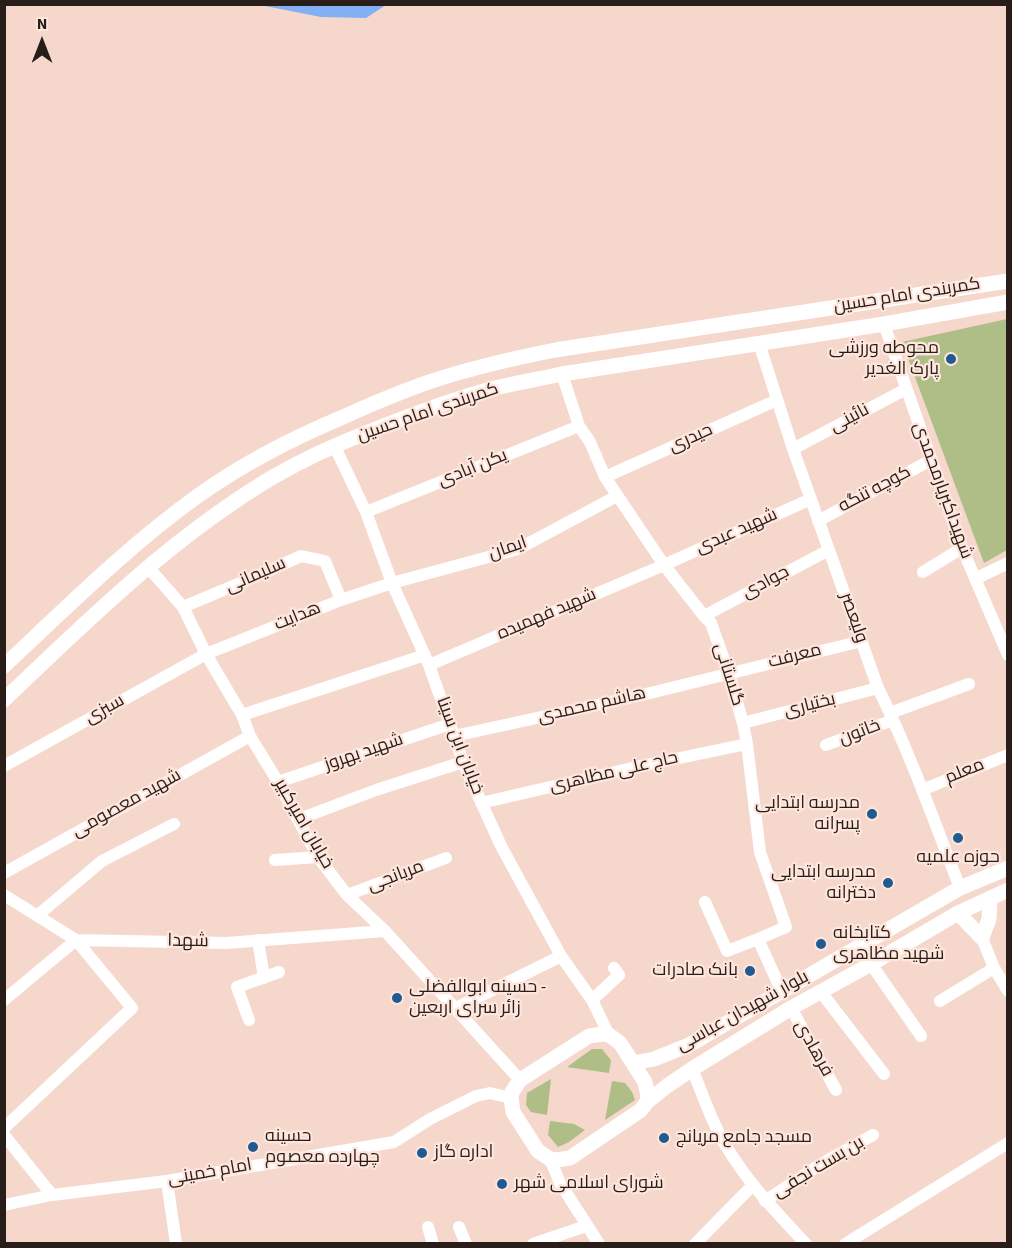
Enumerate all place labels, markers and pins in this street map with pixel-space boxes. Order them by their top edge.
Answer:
place label: محوطه ورزشی پارک الغدیر [829,338,939,380]
marker: محوطه ورزشی پارک الغدیر [944,352,958,366]
place label: مدرسه ابتدایی پسرانه [755,793,860,836]
marker: مدرسه ابتدایی پسرانه [865,807,879,821]
marker: حوزه علمیه [951,831,965,845]
place label: حوزه علمیه [916,847,1000,869]
place label: مدرسه ابتدایی دخترانه [771,862,876,904]
marker: مدرسه ابتدایی دخترانه [881,876,895,890]
place label: کتابخانه شهید مظاهری [833,923,944,966]
marker: کتابخانه شهید مظاهری [814,937,828,951]
place label: بانک صادرات [652,960,738,982]
marker: بانک صادرات [743,964,757,978]
place label: حسینه ابوالفضلی - زائر سرای اربعین [409,977,546,1020]
marker: حسینه ابوالفضلی - زائر سرای اربعین [390,991,404,1005]
place label: حسینه چهارده معصوم [265,1126,380,1168]
place label: مسجد جامع مریانج [676,1127,812,1149]
marker: مسجد جامع مریانج [657,1131,671,1145]
marker: حسینه چهارده معصوم [246,1140,260,1154]
place label: اداره گاز [434,1142,493,1164]
marker: اداره گاز [415,1146,429,1160]
place label: شورای اسلامی شهر [514,1173,664,1195]
marker: شورای اسلامی شهر [495,1177,509,1191]

